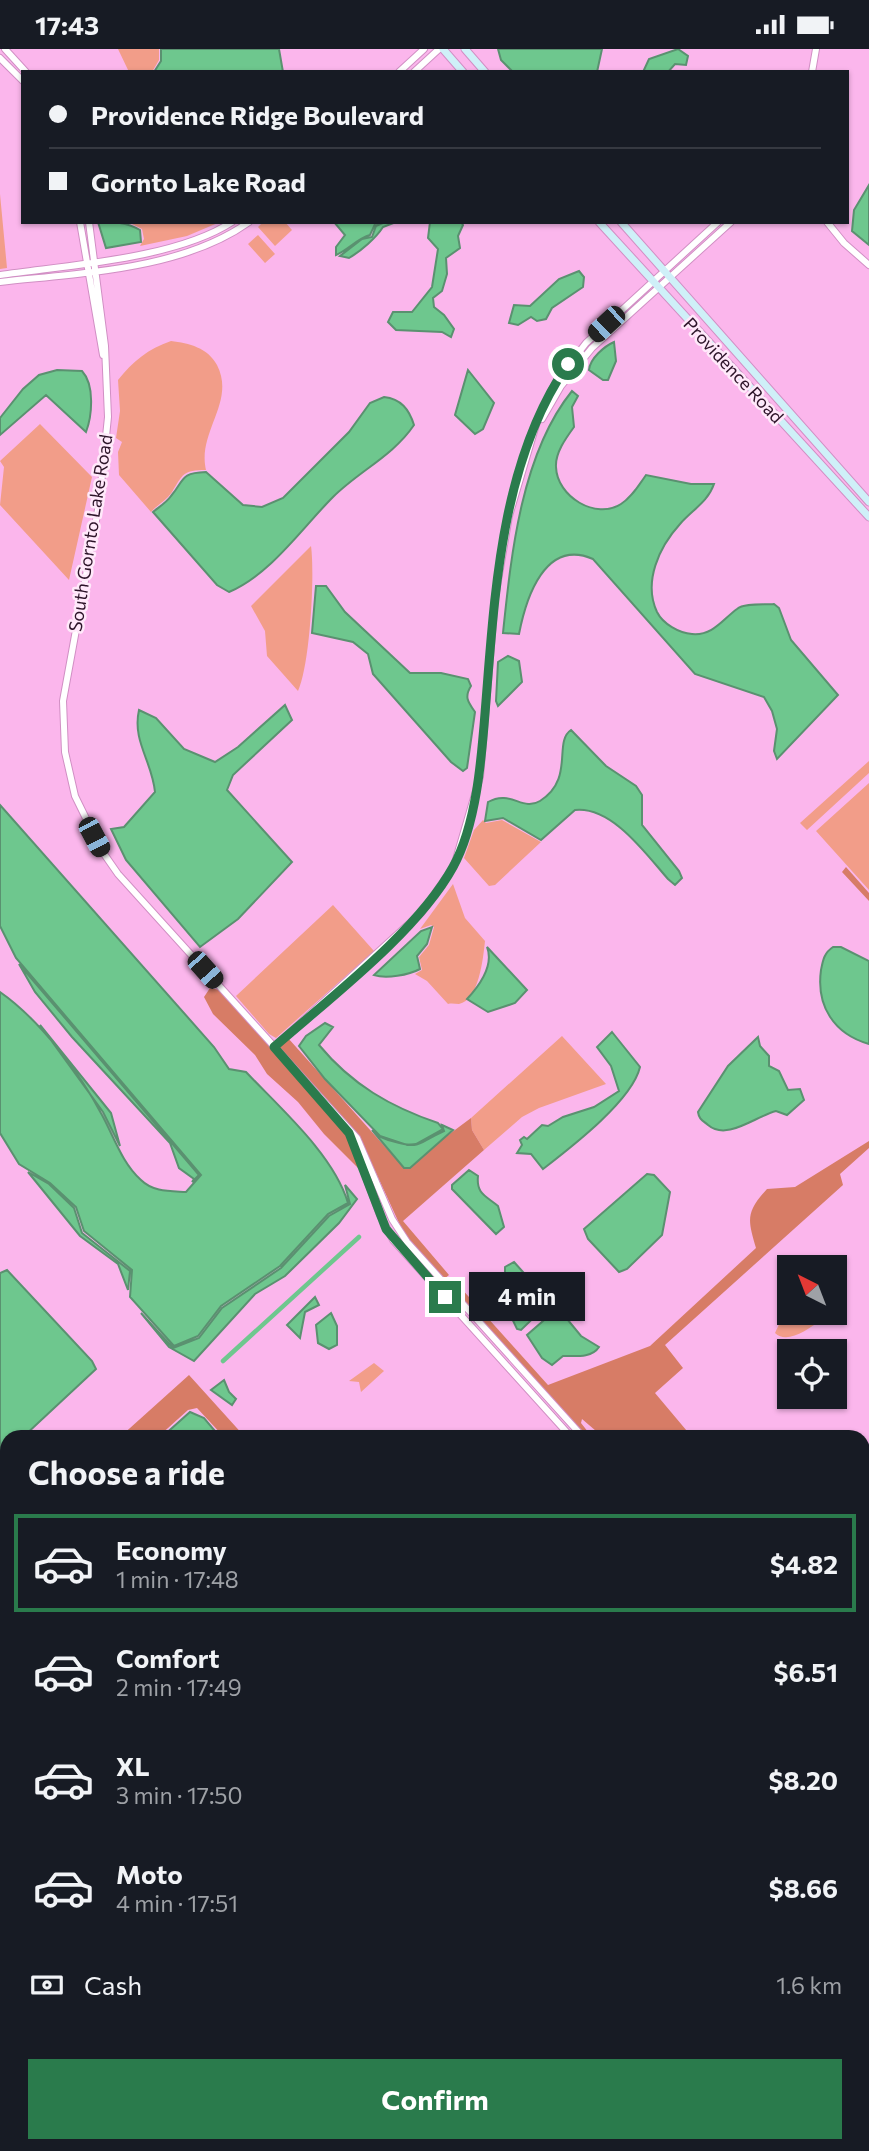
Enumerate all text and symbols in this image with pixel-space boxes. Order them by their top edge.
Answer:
text: 17:43 [35,9,99,40]
text: Providence Ridge Boulevard [91,99,424,130]
text: Gornto Lake Road [91,166,306,197]
car [584,302,629,346]
street label: Providence Road [679,313,789,427]
route start [552,348,584,380]
street label: South Gornto Lake Road [64,433,116,633]
car [75,814,114,860]
car [184,947,227,993]
north arrow [777,1255,847,1325]
map controls [777,1255,847,1409]
callout: 4 min [470,1273,585,1321]
route end [429,1281,461,1313]
text: 4 min [498,1282,556,1310]
button: locate [777,1339,847,1409]
text: Choose a ride [28,1452,225,1492]
icon: car [32,1532,95,1595]
text: Economy [116,1534,227,1565]
text: $4.82 [770,1548,838,1579]
text: 1 min · 17:48 [116,1565,239,1593]
icon: car [32,1640,95,1703]
text: Comfort [116,1642,219,1673]
text: $6.51 [774,1656,838,1687]
text: 2 min · 17:49 [116,1673,242,1701]
icon: car [32,1748,95,1811]
text: XL [116,1750,150,1781]
text: $8.20 [769,1764,838,1795]
text: 3 min · 17:50 [116,1781,243,1809]
icon: car [32,1856,95,1919]
text: Moto [116,1858,183,1889]
text: $8.66 [769,1872,838,1903]
text: 4 min · 17:51 [116,1889,238,1917]
icon: cash [28,1966,66,2004]
text: Cash [84,1969,142,2000]
text: 1.6 km [776,1971,842,1999]
button: Confirm [28,2059,842,2139]

